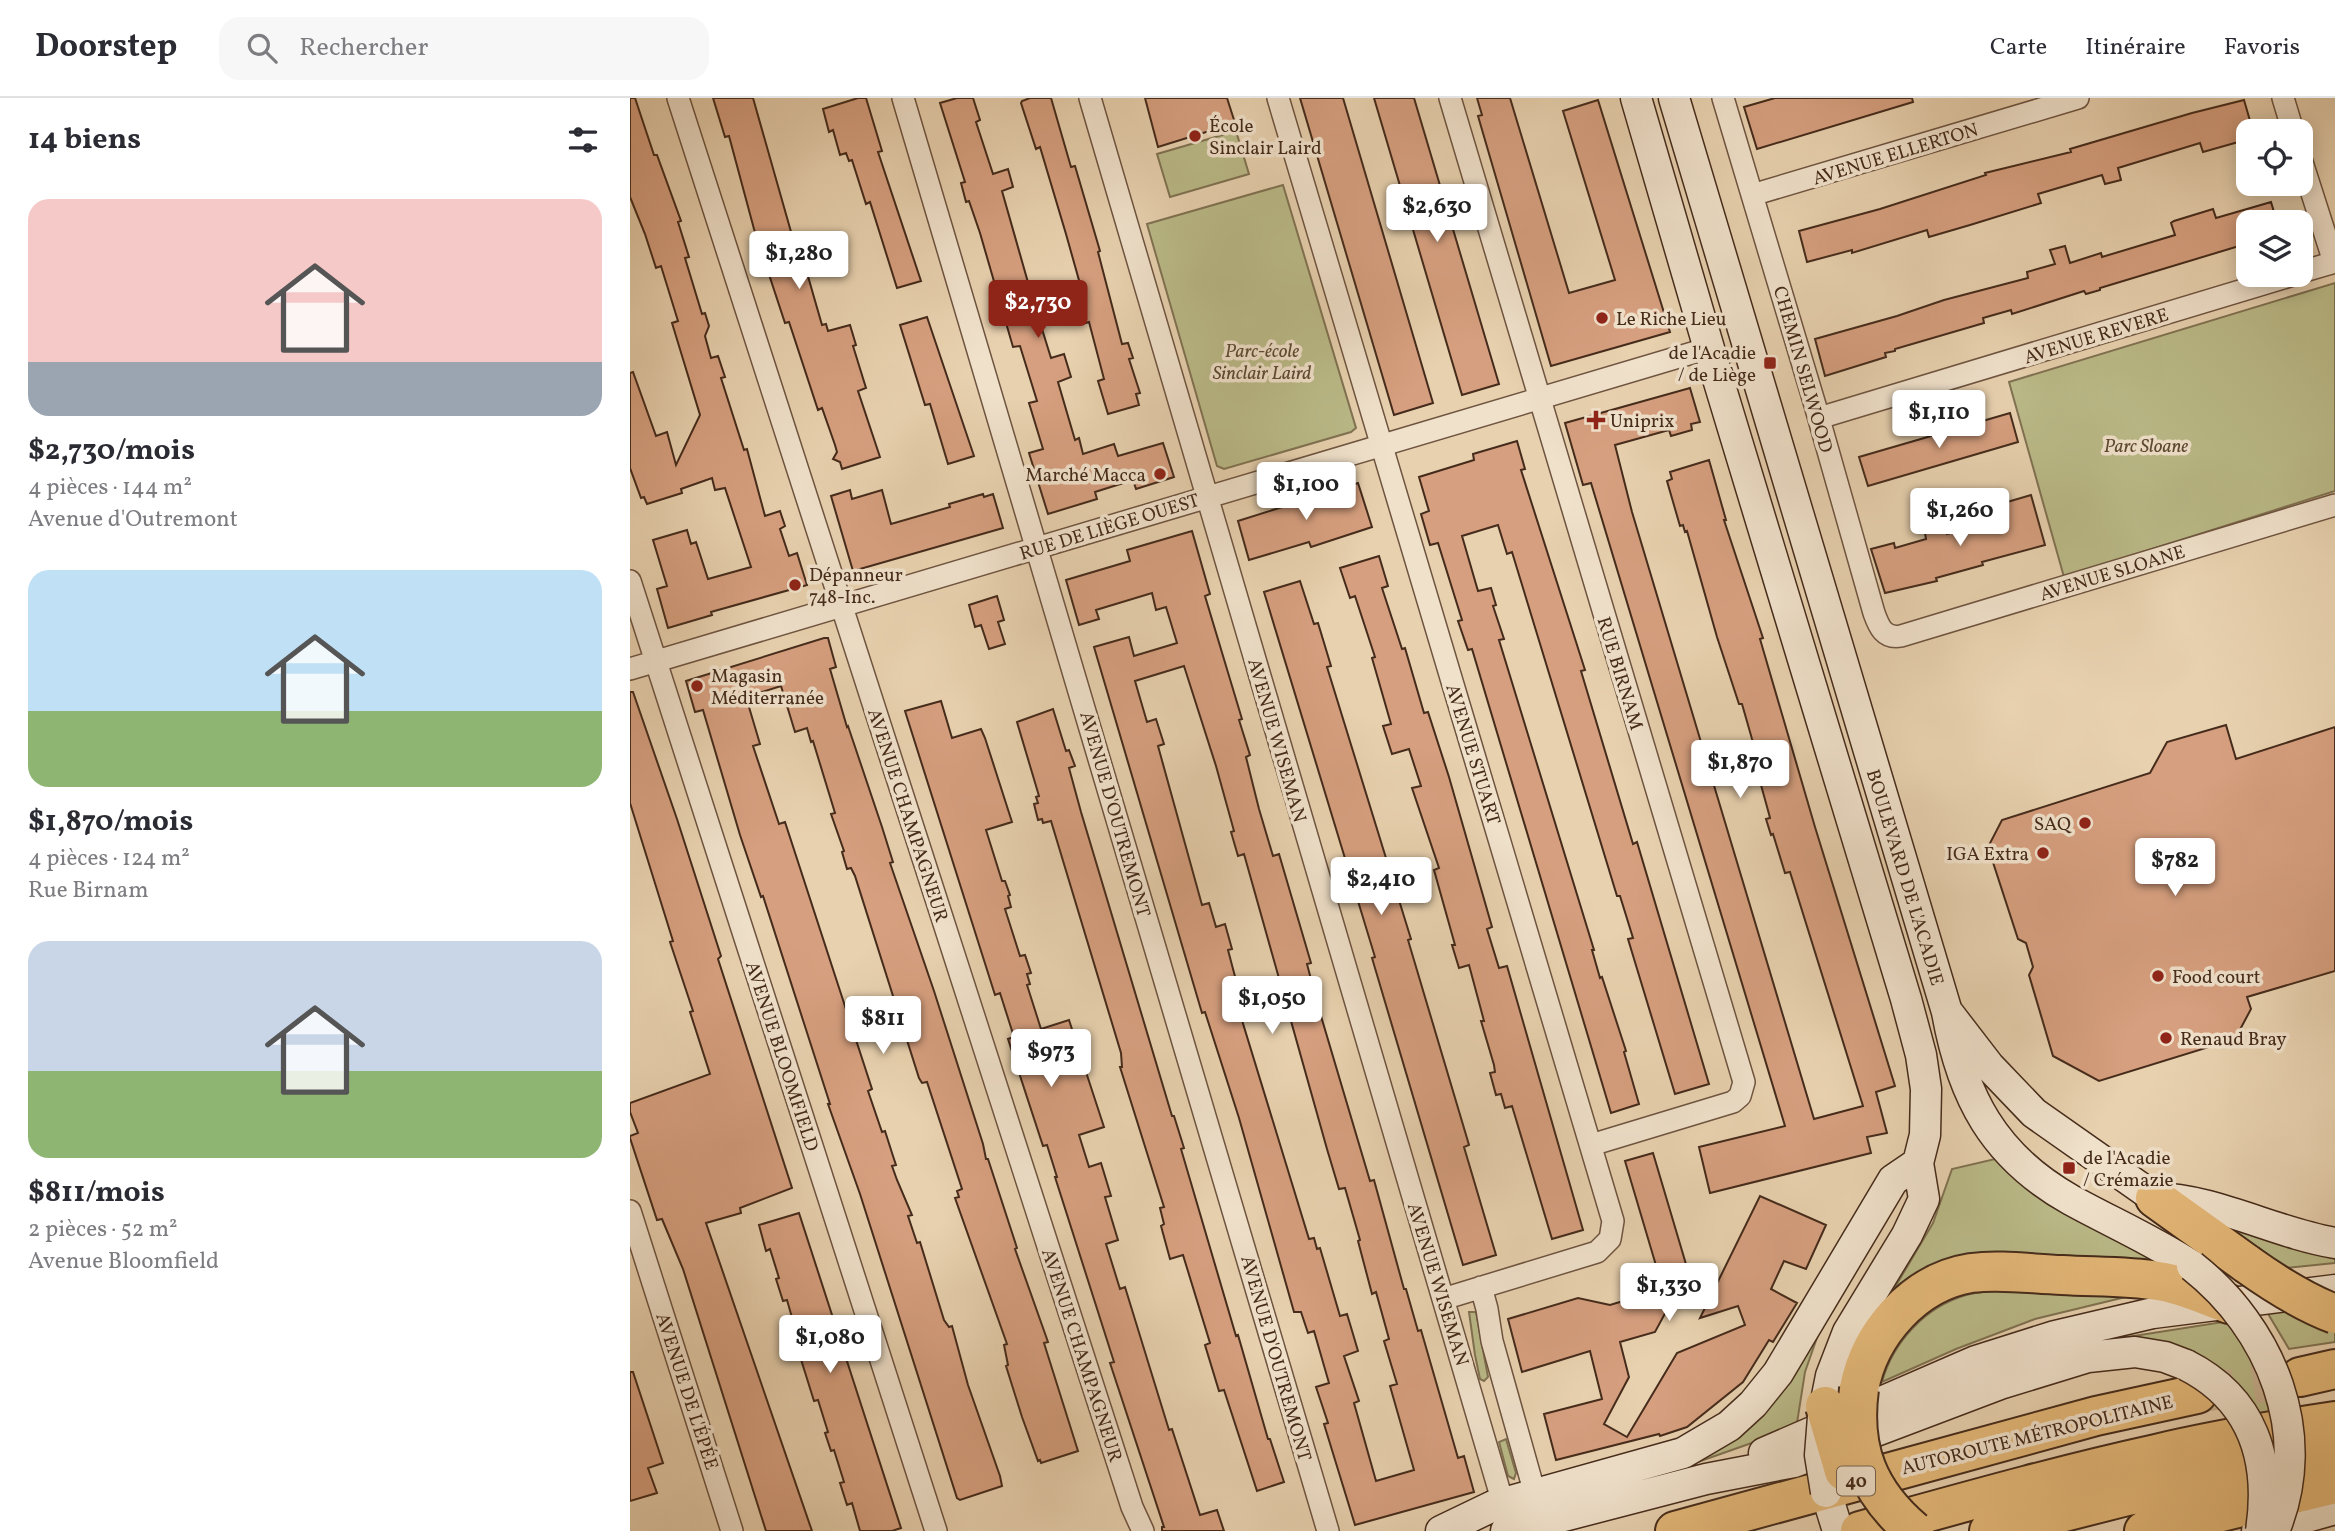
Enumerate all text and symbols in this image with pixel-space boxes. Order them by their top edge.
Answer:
search box [219,17,709,80]
text: Doorstep [35,25,177,71]
icon: search [243,29,281,67]
text: Rechercher [299,30,428,66]
text: Carte [1990,31,2047,65]
text: Itinéraire [2085,31,2186,65]
text: Favoris [2224,31,2300,65]
place label: École Sinclair Laird [1209,114,1322,162]
street label: AVENUE ELLERTON [1810,117,1982,192]
text: 14 biens [28,119,141,161]
map controls [2236,119,2313,287]
button: locate [2236,119,2313,196]
icon: filters [564,121,602,159]
marker: École Sinclair Laird [1187,128,1203,144]
pin: $2,630 [1380,184,1494,244]
text: $2,630 [1402,191,1472,223]
button: layers [2236,210,2313,287]
pin: $1,280 [742,232,856,291]
text: $1,280 [765,238,833,270]
icon: home [252,245,378,371]
pin: $2,730 [981,280,1095,340]
street label: CHEMIN SELWOOD [1766,283,1838,456]
text: $2,730 [1005,287,1071,319]
street label: AVENUE REVERE [2021,303,2172,371]
place label: Le Riche Lieu [1616,307,1726,333]
marker: Le Riche Lieu [1594,310,1610,326]
park label: Parc-école Sinclair Laird [1213,339,1311,387]
place label: de l'Acadie / de Liège [1669,341,1756,389]
marker: de l'Acadie / de Liège [1762,355,1778,371]
pin: $1,110 [1882,390,1996,450]
text: $1,110 [1908,397,1970,429]
place label: Uniprix [1610,409,1674,435]
marker: Uniprix [1588,412,1604,428]
text: $2,730/mois [28,430,195,472]
park label: Parc Sloane [2104,434,2188,460]
pin: $1,100 [1249,462,1363,522]
place label: Marché Macca [1025,463,1146,489]
marker: Marché Macca [1152,466,1168,482]
text: $1,100 [1273,469,1339,501]
text: 4 pièces · 144 m² [28,472,192,504]
street label: RUE DE LIÈGE OUEST [1016,488,1203,568]
pin: $1,260 [1903,489,2017,548]
text: $1,260 [1926,495,1994,527]
text: Avenue d'Outremont [28,504,238,536]
street label: AVENUE SLOANE [2037,539,2188,608]
place label: Dépanneur 748-Inc. [809,563,903,611]
marker: Dépanneur 748-Inc. [787,577,803,593]
street label: RUE BIRNAM [1589,614,1649,734]
icon: home [252,616,378,742]
street label: AVENUE WISEMAN [1240,656,1312,826]
place label: Magasin Méditerranée [711,664,824,712]
marker: Magasin Méditerranée [689,678,705,694]
street label: AVENUE STUART [1438,681,1506,828]
street label: AVENUE CHAMPAGNEUR [860,705,954,926]
street label: AVENUE D'OUTREMONT [1072,709,1156,920]
pin: $1,870 [1683,740,1797,800]
text: $1,870 [1707,747,1773,779]
street label: BOULEVARD DE L'ACADIE [1859,766,1949,989]
text: $1,870/mois [28,801,193,843]
place label: SAQ [2034,812,2072,838]
marker: SAQ [2077,815,2093,831]
pin: $782 [2134,838,2216,898]
place label: IGA Extra [1946,842,2029,868]
text: 4 pièces · 124 m² [28,843,190,875]
marker: IGA Extra [2035,845,2051,861]
text: $782 [2151,845,2199,877]
pin: $2,410 [1324,858,1438,917]
text: $2,410 [1347,864,1415,896]
text: Rue Birnam [28,875,149,907]
street label: AVENUE BLOOMFIELD [738,958,824,1155]
place label: Food court [2172,965,2261,991]
marker: Food court [2150,968,2166,984]
pin: $1,050 [1215,976,1329,1036]
text: $1,050 [1238,983,1306,1015]
icon: home [252,987,378,1113]
pin: $811 [842,996,924,1056]
text: $811 [861,1003,905,1035]
place label: Renaud Bray [2180,1027,2287,1053]
pin: $973 [1010,1030,1092,1089]
marker: Renaud Bray [2158,1030,2174,1046]
text: $973 [1027,1036,1075,1068]
place label: de l'Acadie / Crémazie [2083,1146,2174,1194]
marker: de l'Acadie / Crémazie [2061,1160,2077,1176]
text: $811/mois [28,1172,165,1214]
street label: AVENUE WISEMAN [1400,1200,1474,1369]
text: 2 pièces · 52 m² [28,1214,178,1246]
street label: AVENUE CHAMPAGNEUR [1034,1245,1128,1466]
text: Avenue Bloomfield [28,1246,219,1278]
street label: AVENUE D'OUTREMONT [1233,1253,1317,1464]
pin: $1,330 [1612,1264,1726,1323]
text: $1,330 [1636,1270,1702,1302]
street label: AVENUE DE L'ÉPÉE [648,1310,724,1474]
pin: $1,080 [773,1316,887,1375]
text: $1,080 [795,1322,865,1354]
street label: AUTOROUTE MÉTROPOLITAINE [1899,1390,2176,1482]
road number: 40 [1837,1466,1875,1496]

